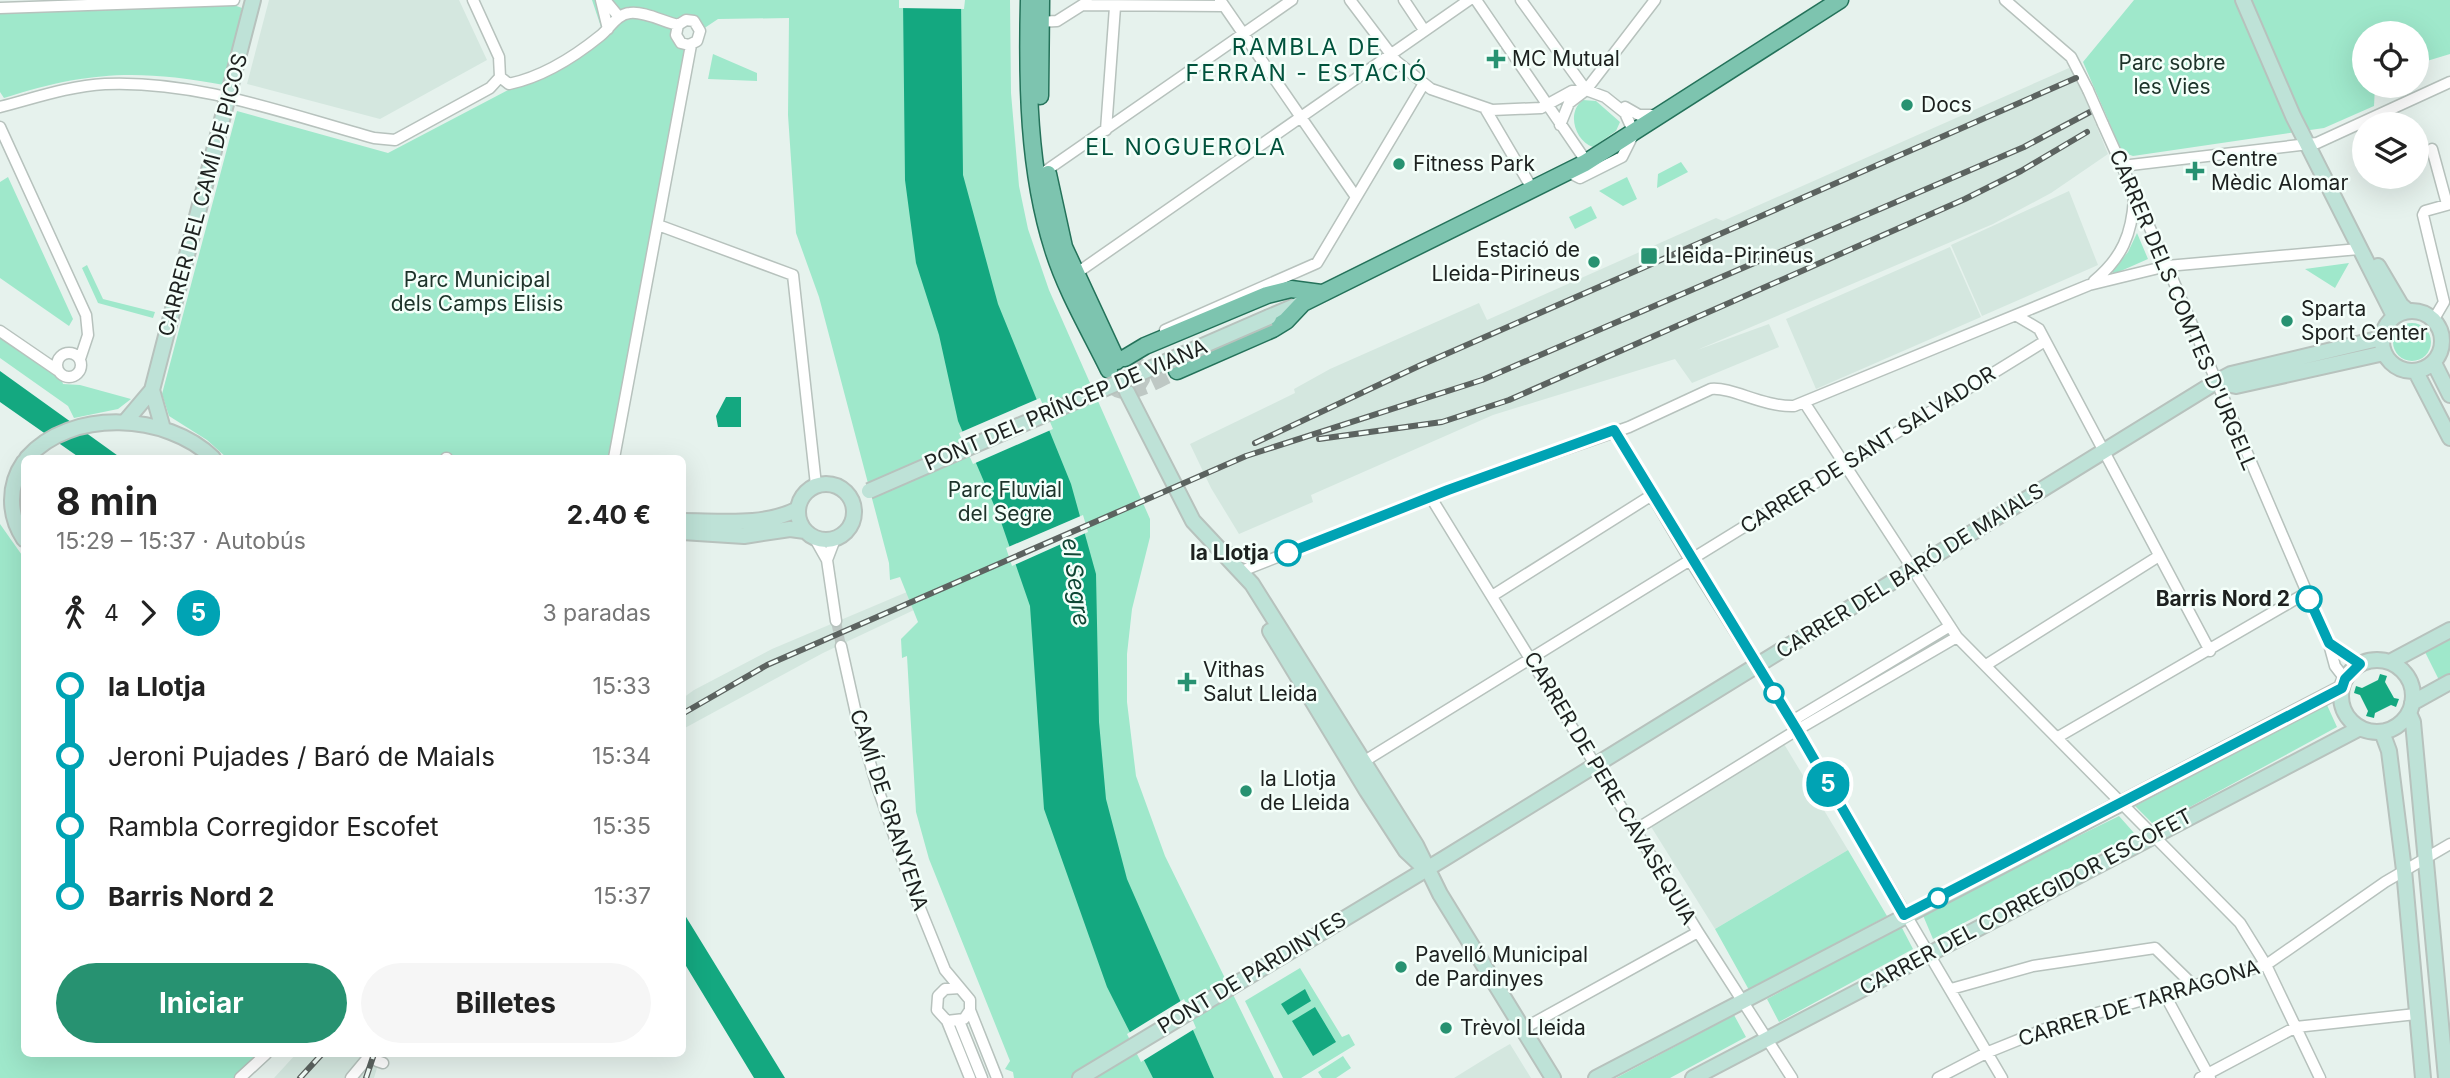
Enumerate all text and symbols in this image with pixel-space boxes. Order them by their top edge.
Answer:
map controls [2352,21,2429,189]
button: locate [2352,21,2429,98]
district label: RAMBLA DE FERRAN - ESTACIÓ [1186,33,1428,87]
place label: MC Mutual [1512,46,1620,71]
marker: MC Mutual [1486,49,1506,69]
park label: Parc sobre les Vies [2119,50,2226,99]
street label: CARRER DEL CAMÍ DE PICOS [152,51,252,339]
place label: Docs [1921,92,1972,117]
marker: Docs [1899,97,1915,113]
button: layers [2352,112,2429,189]
district label: EL NOGUEROLA [1085,133,1287,161]
street label: CARRER DELS COMTES D'URGELL [2104,146,2263,474]
place label: Centre Mèdic Alomar [2211,146,2348,195]
place label: Fitness Park [1413,151,1536,176]
marker: Fitness Park [1391,156,1407,172]
marker: Centre Mèdic Alomar [2185,161,2205,181]
place label: Estació de Lleida-Pirineus [1431,237,1580,286]
place label: Lleida-Pirineus [1665,243,1814,268]
marker: Lleida-Pirineus [1639,246,1659,266]
marker: Estació de Lleida-Pirineus [1586,254,1602,270]
park label: Parc Municipal dels Camps Elisis [391,267,563,316]
place label: Sparta Sport Center [2301,296,2428,345]
marker: Sparta Sport Center [2279,313,2295,329]
street label: PONT DEL PRÍNCEP DE VIANA [920,333,1211,476]
street label: CARRER DE SANT SALVADOR [1736,361,2000,539]
park label: Parc Fluvial del Segre [948,477,1062,526]
street label: CARRER DEL BARÓ DE MAIALS [1771,477,2048,663]
text: 8 min [56,478,158,524]
text: 2.40 € [567,499,651,530]
text: 15:29 – 15:37 · Autobús [56,527,306,555]
water label: el Segre [1056,536,1096,628]
place label: la Llotja [1190,540,1269,565]
marker: la Llotja [1275,540,1301,566]
place label: Barris Nord 2 [2156,586,2290,611]
marker: Barris Nord 2 [2296,586,2322,612]
icon: walk [56,594,94,632]
icon: forward [129,594,167,632]
text: 5 [191,598,206,627]
text: 4 [104,599,119,627]
text: 3 paradas [542,599,651,627]
street label: CARRER DE PERE CAVASÈQUIA [1519,646,1703,929]
place label: Vithas Salut Lleida [1203,657,1318,706]
text: la Llotja [108,671,206,702]
text: 15:33 [593,672,651,700]
marker: Vithas Salut Lleida [1177,672,1197,692]
unlabelled marker [1764,683,1784,703]
street label: CAMÍ DE GRANYENA [845,706,935,914]
text: Jeroni Pujades / Baró de Maials [108,741,495,772]
text: 15:34 [592,742,651,770]
line badge: 5 [1805,761,1851,807]
place label: la Llotja de Lleida [1260,766,1350,815]
text: 5 [1820,769,1836,798]
marker: la Llotja de Lleida [1238,783,1254,799]
street label: CARRER DEL CORREGIDOR ESCOFET [1855,803,2196,1000]
text: Rambla Corregidor Escofet [108,811,439,842]
text: 15:35 [593,812,651,840]
text: Barris Nord 2 [108,881,274,912]
text: 15:37 [594,882,651,910]
unlabelled marker [1928,888,1948,908]
street label: PONT DE PARDINYES [1153,906,1350,1039]
place label: Pavelló Municipal de Pardinyes [1415,942,1588,991]
street label: CARRER DE TARRAGONA [2015,954,2263,1051]
marker: Pavelló Municipal de Pardinyes [1393,959,1409,975]
button: Iniciar [56,963,347,1043]
button: Billetes [361,963,651,1043]
place label: Trèvol Lleida [1460,1015,1586,1040]
marker: Trèvol Lleida [1438,1020,1454,1036]

